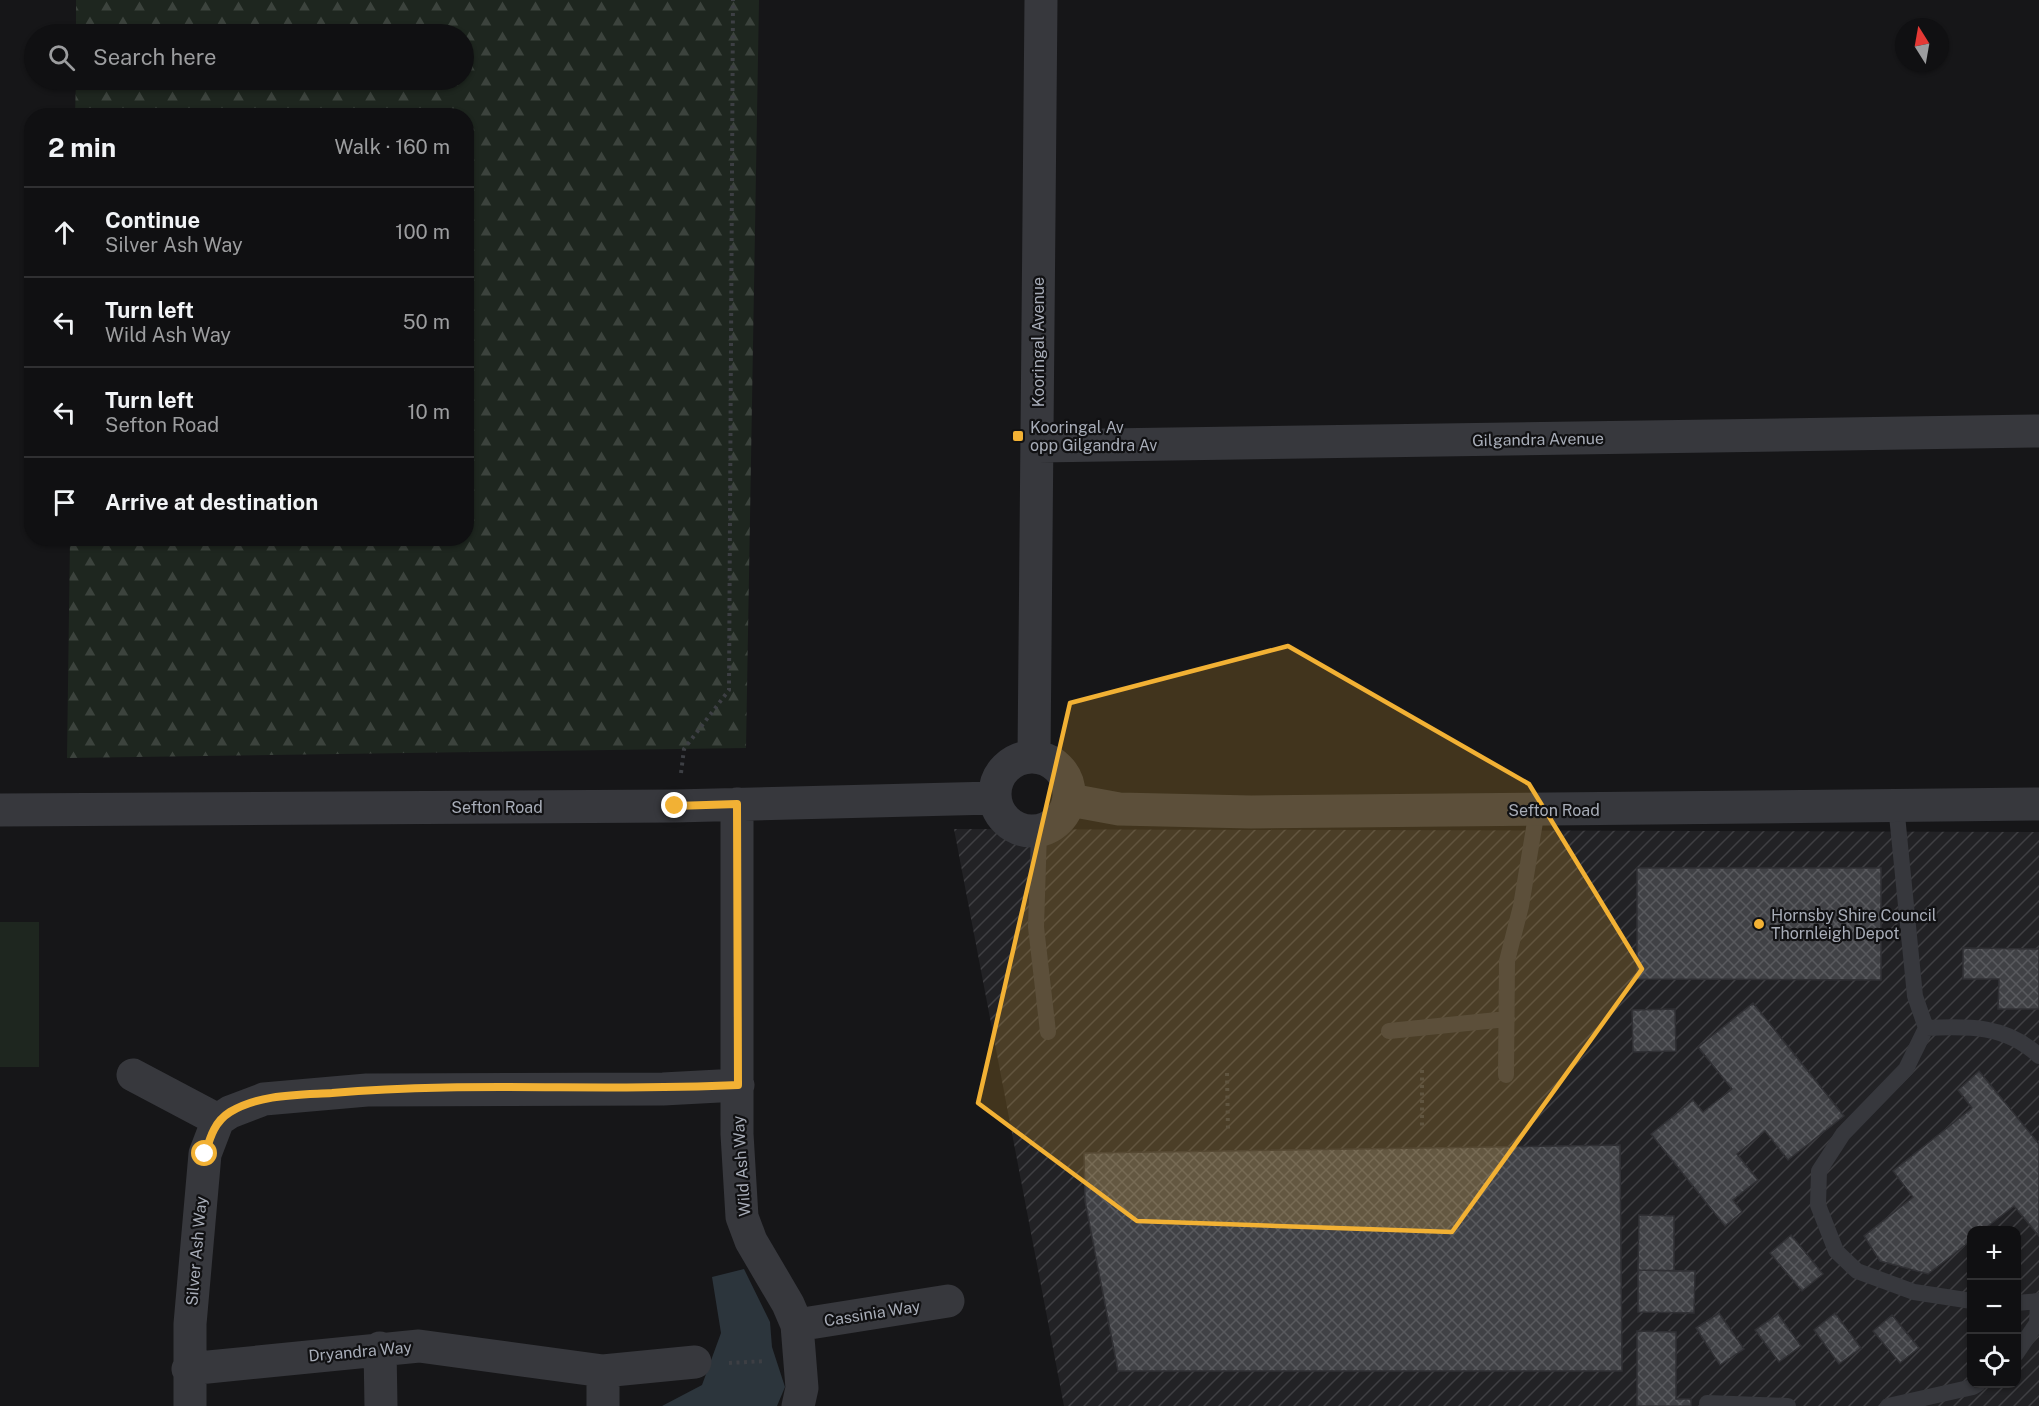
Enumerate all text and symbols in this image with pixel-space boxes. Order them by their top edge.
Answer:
north arrow [1895,18,1949,72]
search box [24,24,474,90]
icon: search [45,41,78,74]
text: Search here [93,44,217,70]
text: 2 min [48,132,116,163]
text: Walk · 160 m [335,135,450,159]
text: Continue [105,207,200,233]
icon: ahead [48,216,81,249]
text: 100 m [395,220,450,244]
text: Silver Ash Way [105,233,243,257]
street label: Kooringal Avenue [1029,277,1048,407]
text: Turn left [105,297,194,323]
icon: left [48,306,81,339]
text: 50 m [403,310,450,334]
text: Wild Ash Way [105,323,231,347]
text: Turn left [105,387,194,413]
icon: left [48,396,81,429]
text: 10 m [407,400,450,424]
text: Sefton Road [105,413,219,437]
place label: Kooringal Av opp Gilgandra Av [1030,418,1157,455]
marker: Kooringal Av opp Gilgandra Av [1011,429,1025,443]
street label: Gilgandra Avenue [1472,429,1604,450]
icon: arrive [48,486,81,519]
text: Arrive at destination [105,489,318,515]
route end [661,792,687,818]
street label: Sefton Road [451,798,543,817]
street label: Sefton Road [1508,801,1600,820]
place label: Hornsby Shire Council Thornleigh Depot [1771,906,1937,943]
marker: Hornsby Shire Council Thornleigh Depot [1752,917,1766,931]
street label: Wild Ash Way [728,1115,754,1217]
route start [191,1140,217,1166]
street label: Silver Ash Way [182,1195,211,1307]
map controls [1967,1226,2021,1388]
button: + [1967,1226,2021,1280]
button: − [1967,1280,2021,1334]
street label: Cassinia Way [823,1296,922,1330]
button: locate [1967,1334,2021,1388]
street label: Dryandra Way [308,1337,413,1365]

